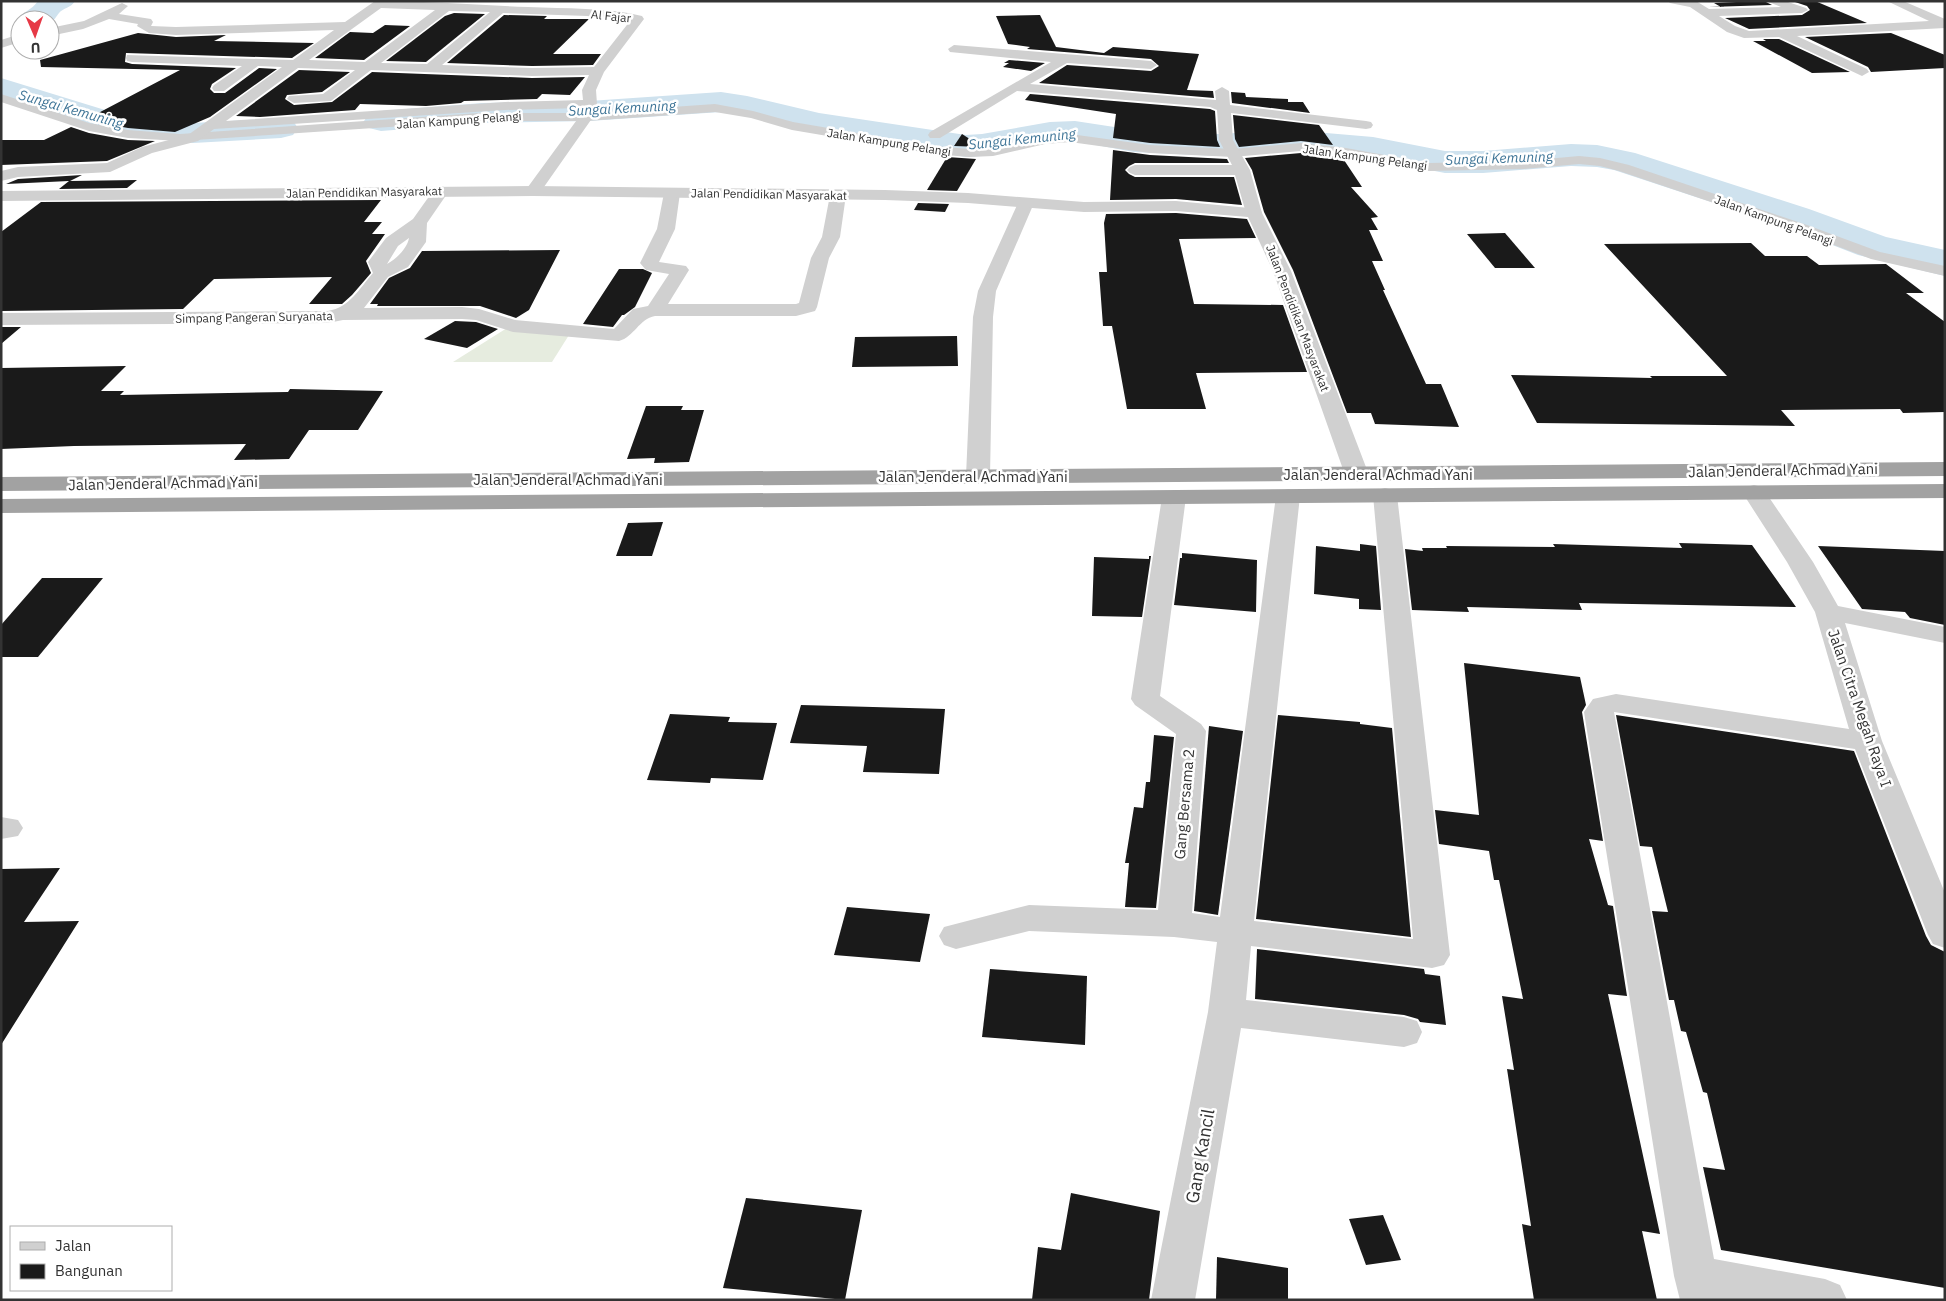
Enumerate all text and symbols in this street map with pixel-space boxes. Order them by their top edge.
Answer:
street label: Al Fajar [590,6,632,26]
north arrow [10,10,60,60]
text: U [30,39,41,57]
water label: Sungai Kemuning [17,86,126,133]
water label: Sungai Kemuning [568,96,677,120]
street label: Jalan Kampung Pelangi [396,108,522,132]
water label: Sungai Kemuning [968,124,1077,154]
street label: Jalan Kampung Pelangi [826,125,952,159]
street label: Jalan Kampung Pelangi [1302,141,1428,173]
water label: Sungai Kemuning [1445,147,1554,169]
street label: Jalan Pendidikan Masyarakat [286,183,442,201]
street label: Jalan Pendidikan Masyarakat [691,185,847,203]
street label: Jalan Kampung Pelangi [1713,192,1835,248]
street label: Jalan Pendidikan Masyarakat [1263,242,1333,394]
street label: Simpang Pangeran Suryanata [175,308,334,326]
street label: Jalan Jenderal Achmad Yani [1688,459,1878,481]
street label: Jalan Jenderal Achmad Yani [1283,465,1473,484]
street label: Jalan Jenderal Achmad Yani [878,467,1068,486]
street label: Jalan Jenderal Achmad Yani [473,470,663,489]
street label: Jalan Jenderal Achmad Yani [68,472,258,494]
street label: Jalan Citra Megah Raya I [1824,627,1896,789]
street label: Gang Bersama 2 [1170,748,1198,860]
street label: Gang Kancil [1180,1107,1220,1205]
legend [10,1226,172,1291]
text: Jalan [55,1236,91,1255]
text: Bangunan [55,1261,123,1280]

